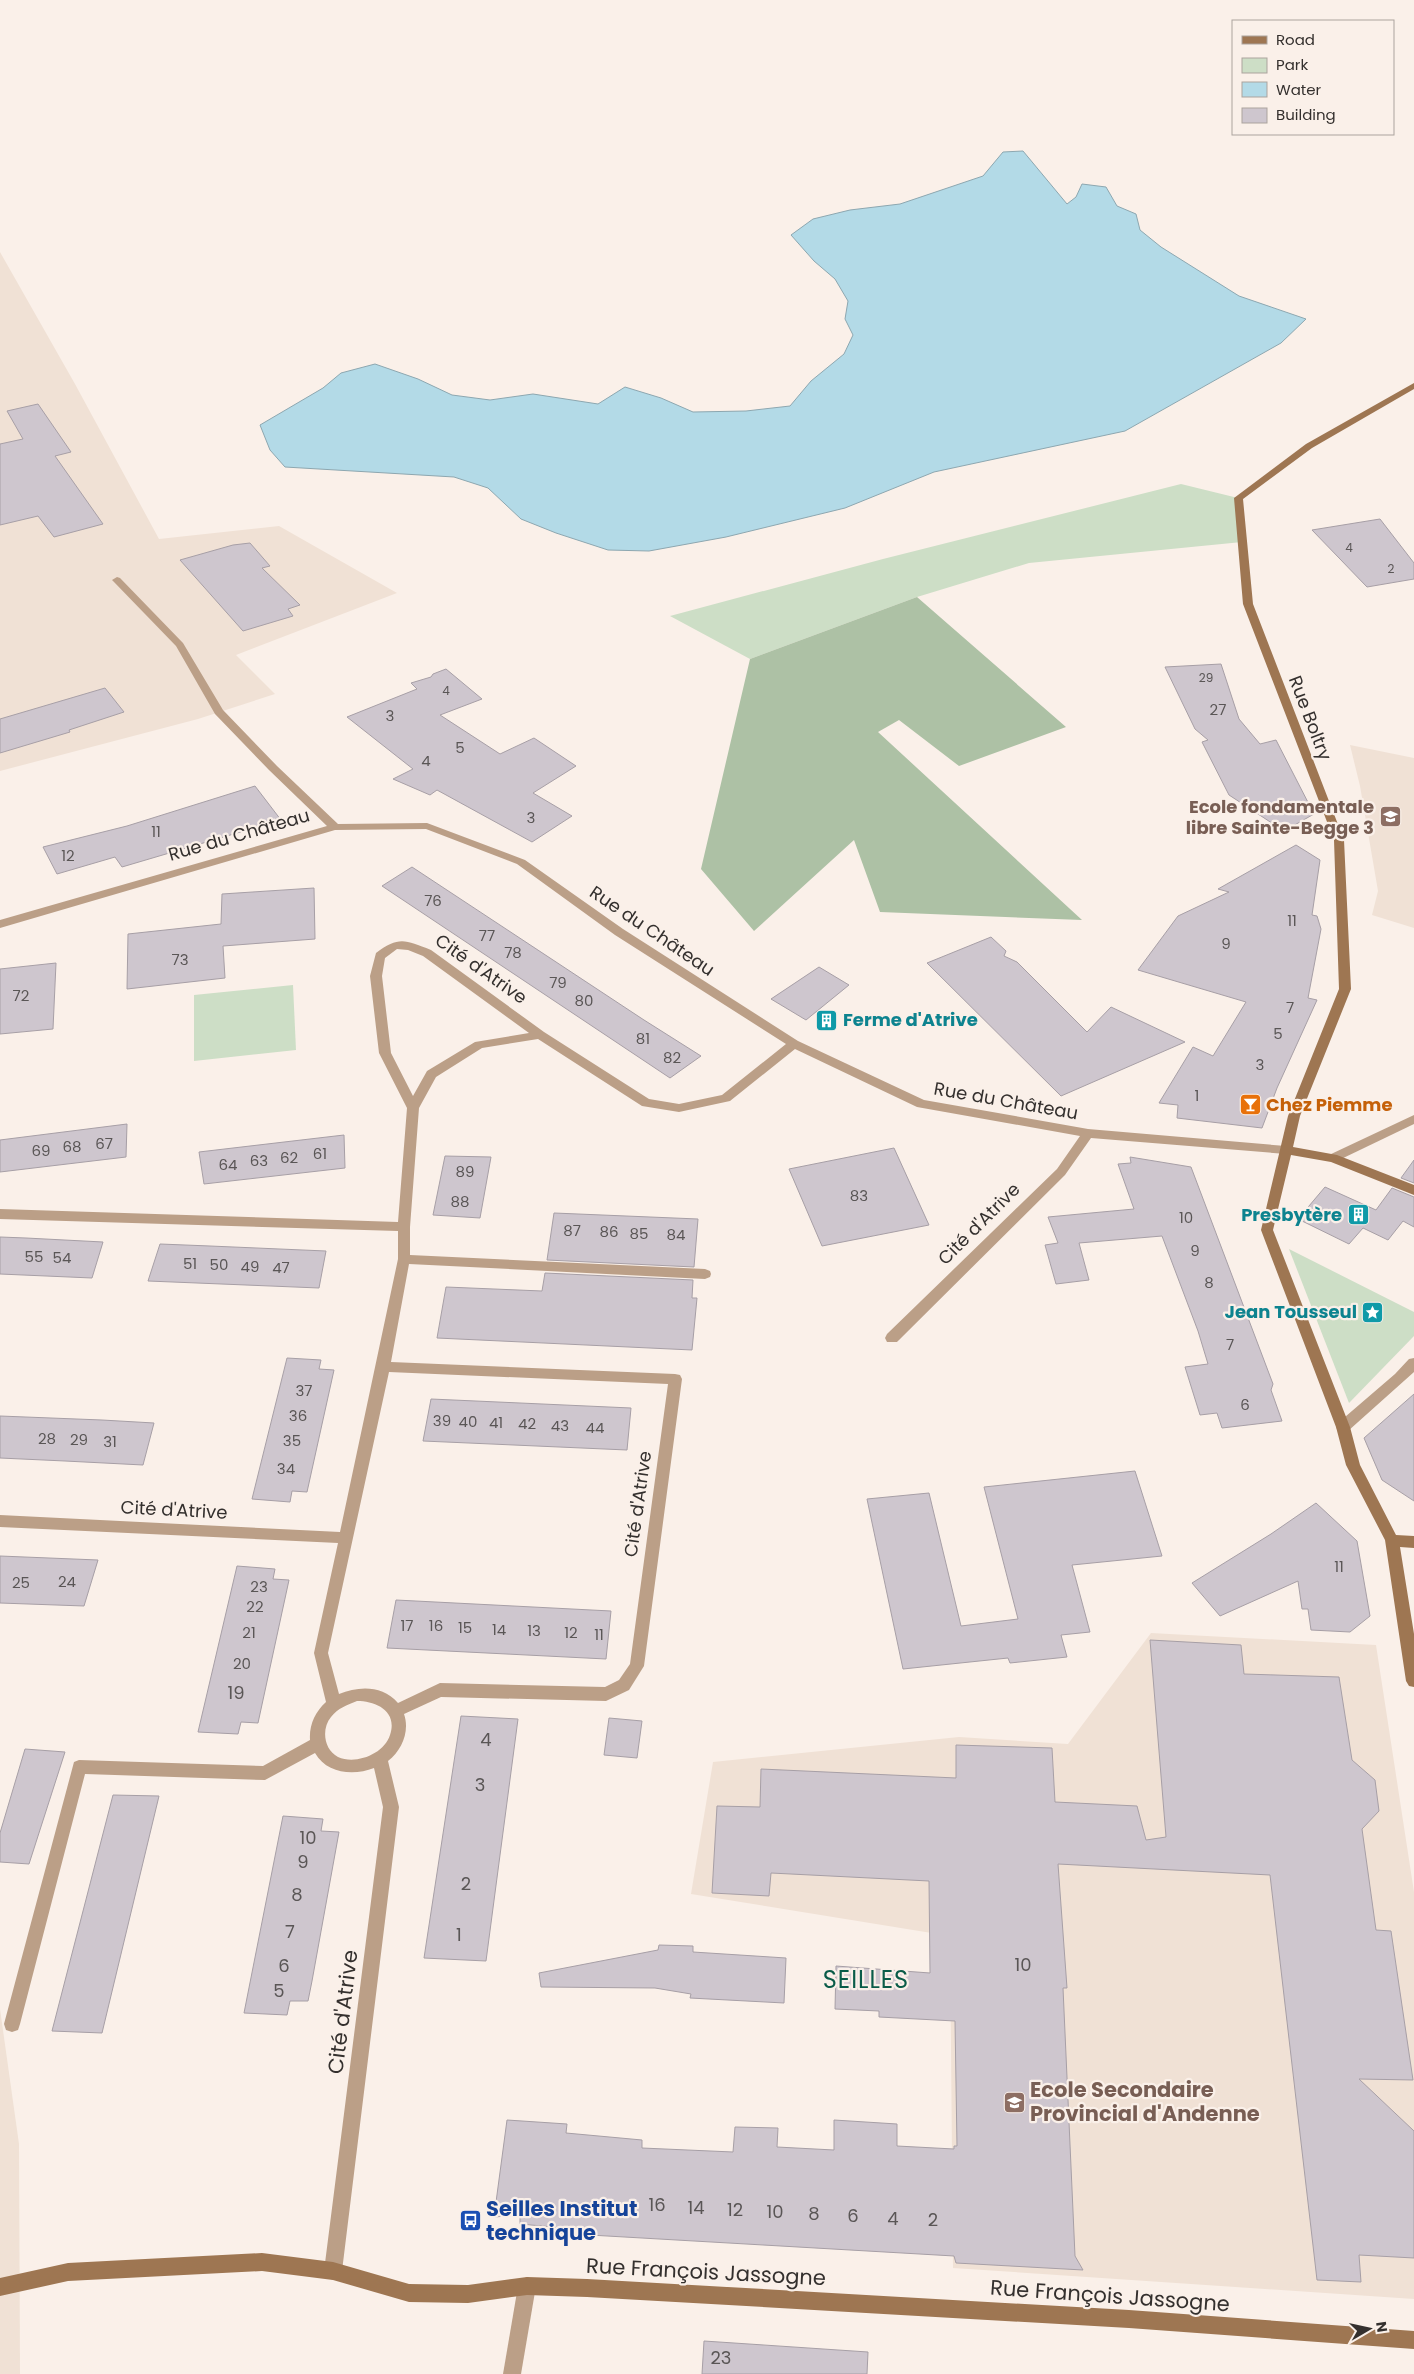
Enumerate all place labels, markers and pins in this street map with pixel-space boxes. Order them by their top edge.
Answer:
place label: Ecole fondamentale libre Sainte-Begge 3 [1186,794,1374,840]
school or university icon: Ecole fondamentale libre Sainte-Begge 3 [1378,805,1402,829]
place label: Ferme d'Atrive [843,1007,978,1032]
building icon: Ferme d'Atrive [815,1008,839,1032]
place label: Chez Piemme [1266,1092,1393,1117]
bar icon: Chez Piemme [1238,1093,1262,1117]
place label: Presbytère [1241,1202,1342,1227]
building icon: Presbytère [1346,1203,1370,1227]
place label: Jean Tousseul [1224,1299,1357,1324]
place icon: Jean Tousseul [1361,1300,1385,1324]
place label: Ecole Secondaire Provincial d'Andenne [1030,2075,1260,2128]
school or university icon: Ecole Secondaire Provincial d'Andenne [1002,2090,1026,2114]
place label: Seilles Institut technique [486,2194,638,2247]
bus stop icon: Seilles Institut technique [458,2209,482,2233]

